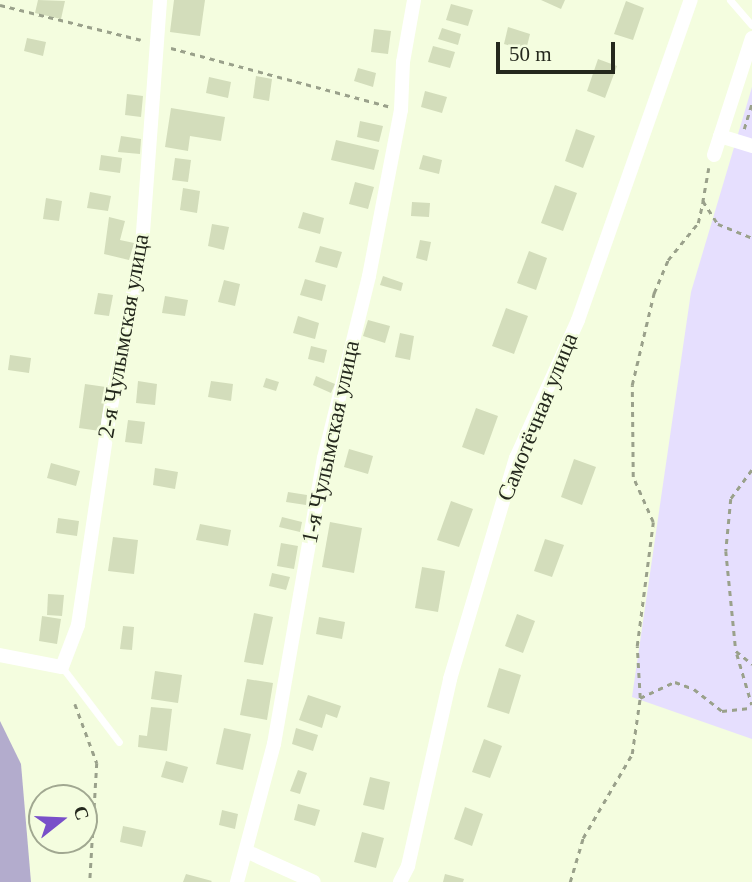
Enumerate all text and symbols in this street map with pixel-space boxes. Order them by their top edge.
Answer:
scale bar [500,28,619,72]
text: 50 m [509,42,552,66]
street label: 2-я Чулымская улица [92,232,156,440]
street label: Самотёчная улица [492,329,584,505]
street label: 1-я Чулымская улица [296,338,366,546]
north arrow [28,784,98,854]
text: С [69,803,94,823]

